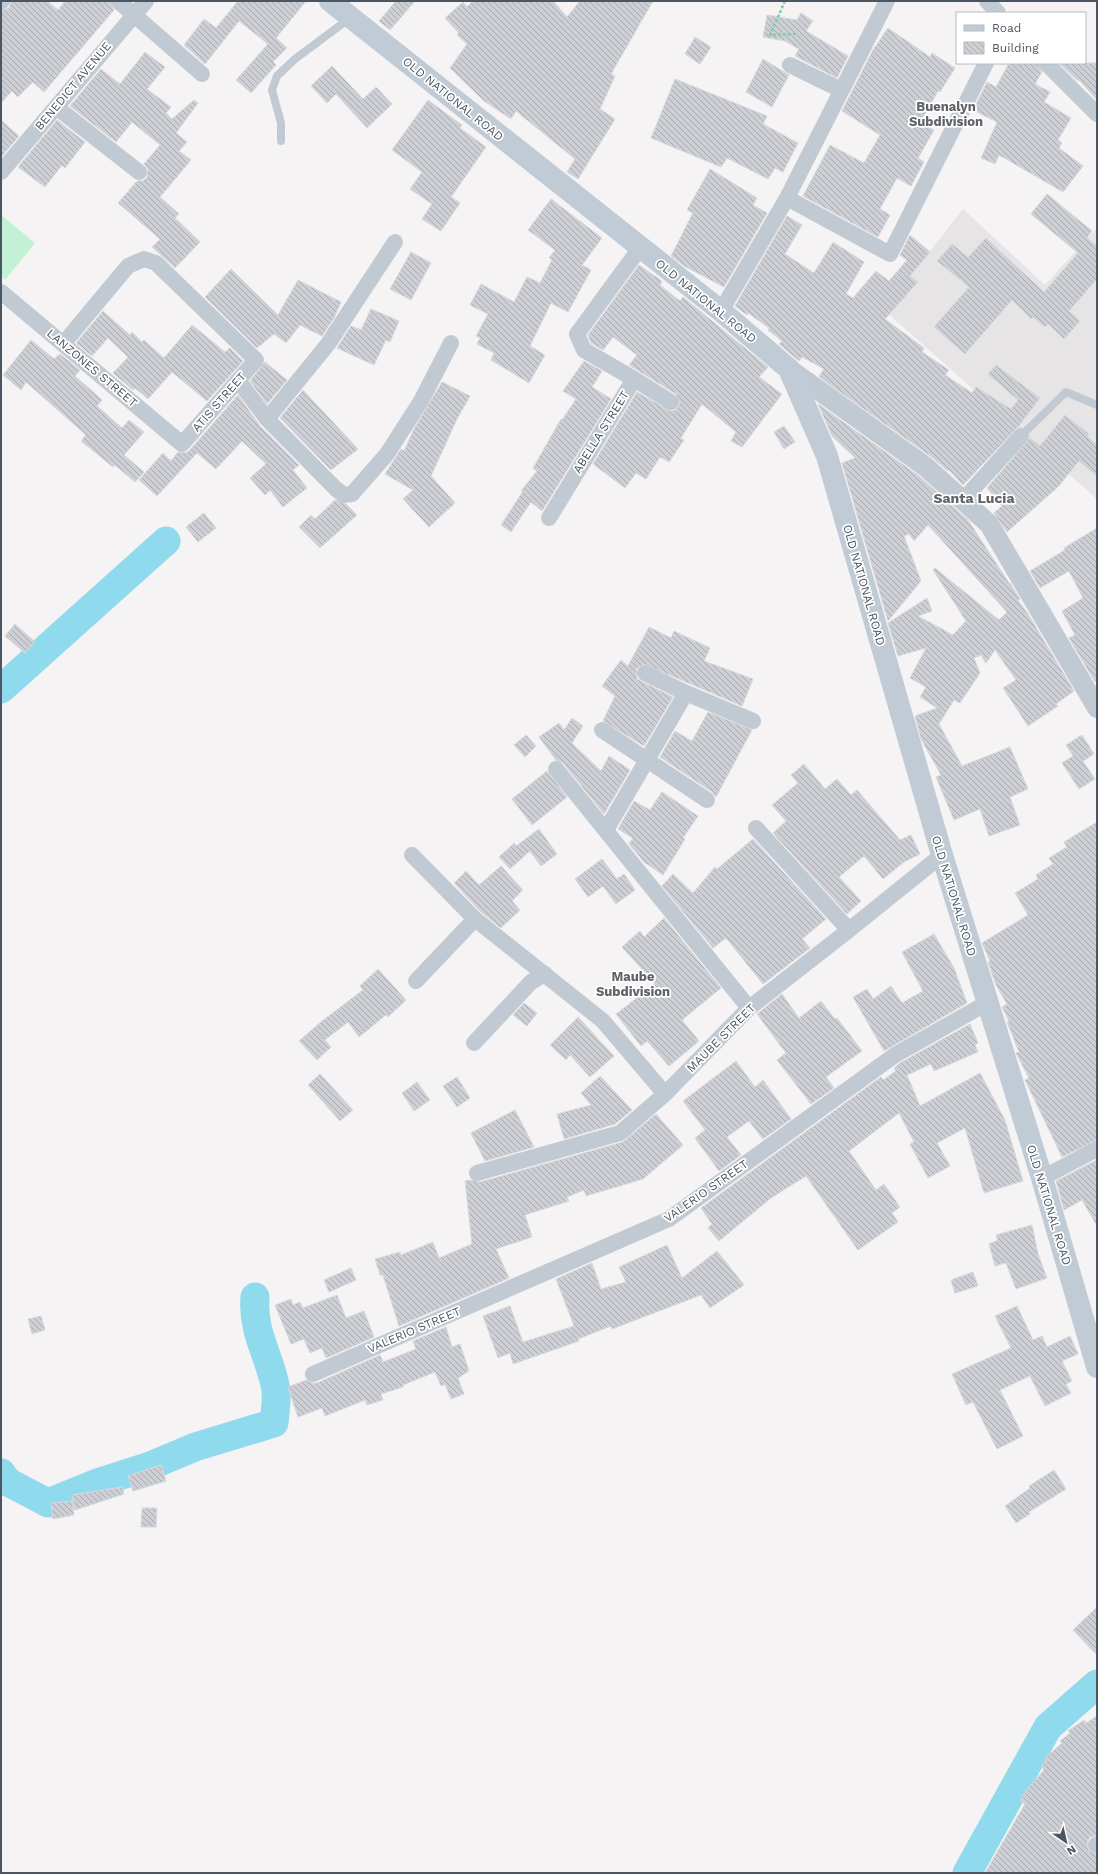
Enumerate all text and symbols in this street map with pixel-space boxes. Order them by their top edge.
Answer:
legend [956,12,1086,64]
text: Road [992,21,1021,35]
street label: BENEDICT AVENUE [32,39,114,133]
text: Building [992,41,1039,55]
street label: OLD NATIONAL ROAD [400,54,506,144]
district label: Buenalyn Subdivision [909,99,983,129]
street label: OLD NATIONAL ROAD [653,256,759,346]
street label: LANZONES STREET [44,326,140,410]
street label: ATIS STREET [189,369,249,435]
street label: ABELLA STREET [570,388,632,476]
district label: Santa Lucia [933,490,1015,506]
street label: OLD NATIONAL ROAD [840,523,888,647]
street label: OLD NATIONAL ROAD [929,834,979,958]
district label: Maube Subdivision [596,969,670,999]
street label: MAUBE STREET [684,1001,758,1075]
street label: OLD NATIONAL ROAD [1024,1143,1074,1267]
street label: VALERIO STREET [661,1157,751,1225]
street label: VALERIO STREET [365,1304,463,1356]
north arrow [1046,1822,1086,1862]
text: N [1064,1842,1078,1858]

